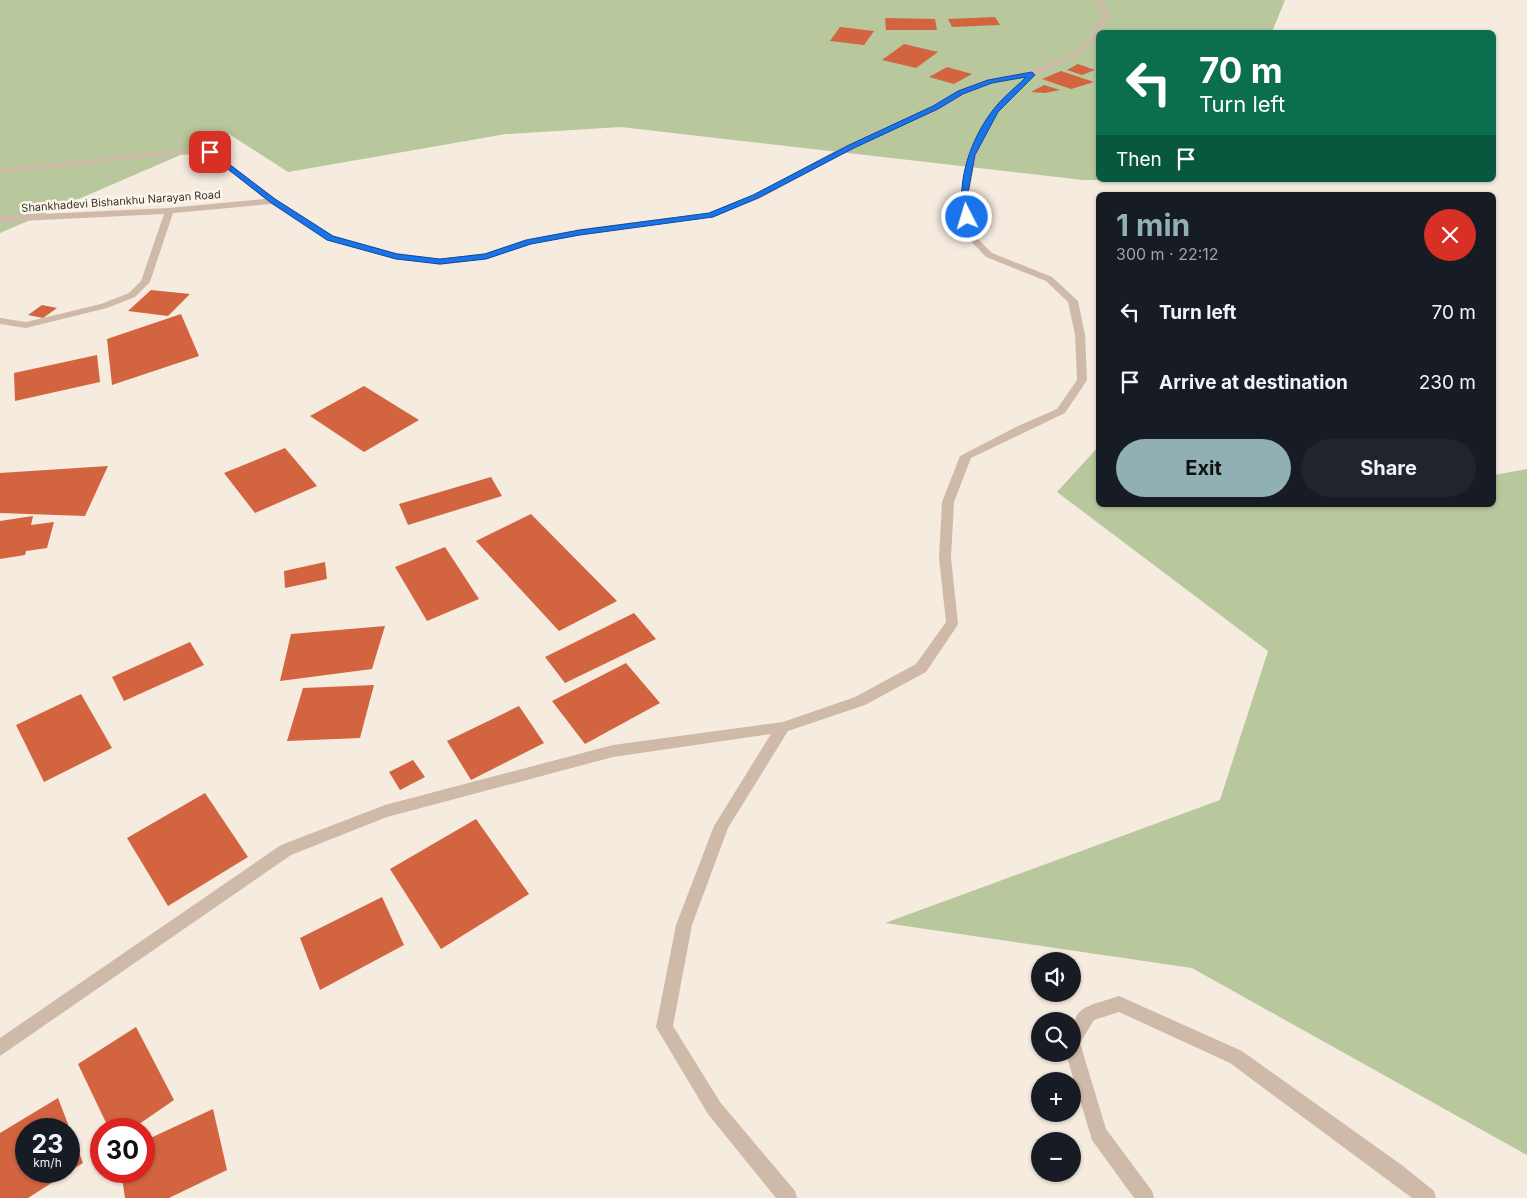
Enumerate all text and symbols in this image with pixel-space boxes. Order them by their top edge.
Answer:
text: 70 m [1199,49,1283,91]
icon: left [1116,50,1181,115]
text: Turn left [1199,91,1285,117]
pin [189,131,231,173]
icon: arrive [196,138,224,166]
icon: arrive [1172,145,1200,173]
text: Then [1116,148,1162,171]
street label: Shankhadevi Bishankhu Narayan Road [21,187,221,215]
position arrow [940,190,992,242]
text: 1 min [1116,207,1190,243]
button: close [1424,209,1476,261]
text: 300 m · 22:12 [1116,244,1219,264]
icon: left [1116,298,1144,326]
text: Turn left [1159,301,1237,324]
text: 70 m [1432,301,1476,324]
icon: arrive [1116,368,1144,396]
text: Arrive at destination [1159,371,1348,394]
text: 230 m [1419,371,1476,394]
button: Exit [1116,439,1291,497]
button: Share [1301,439,1476,497]
map controls [1031,952,1081,1182]
button: sound [1031,952,1081,1002]
button: search [1031,1012,1081,1062]
button: + [1031,1072,1081,1122]
speed limit sign: 30 [90,1118,155,1183]
text: 23 [32,1129,63,1159]
button: − [1031,1132,1081,1182]
text: km/h [33,1155,62,1170]

